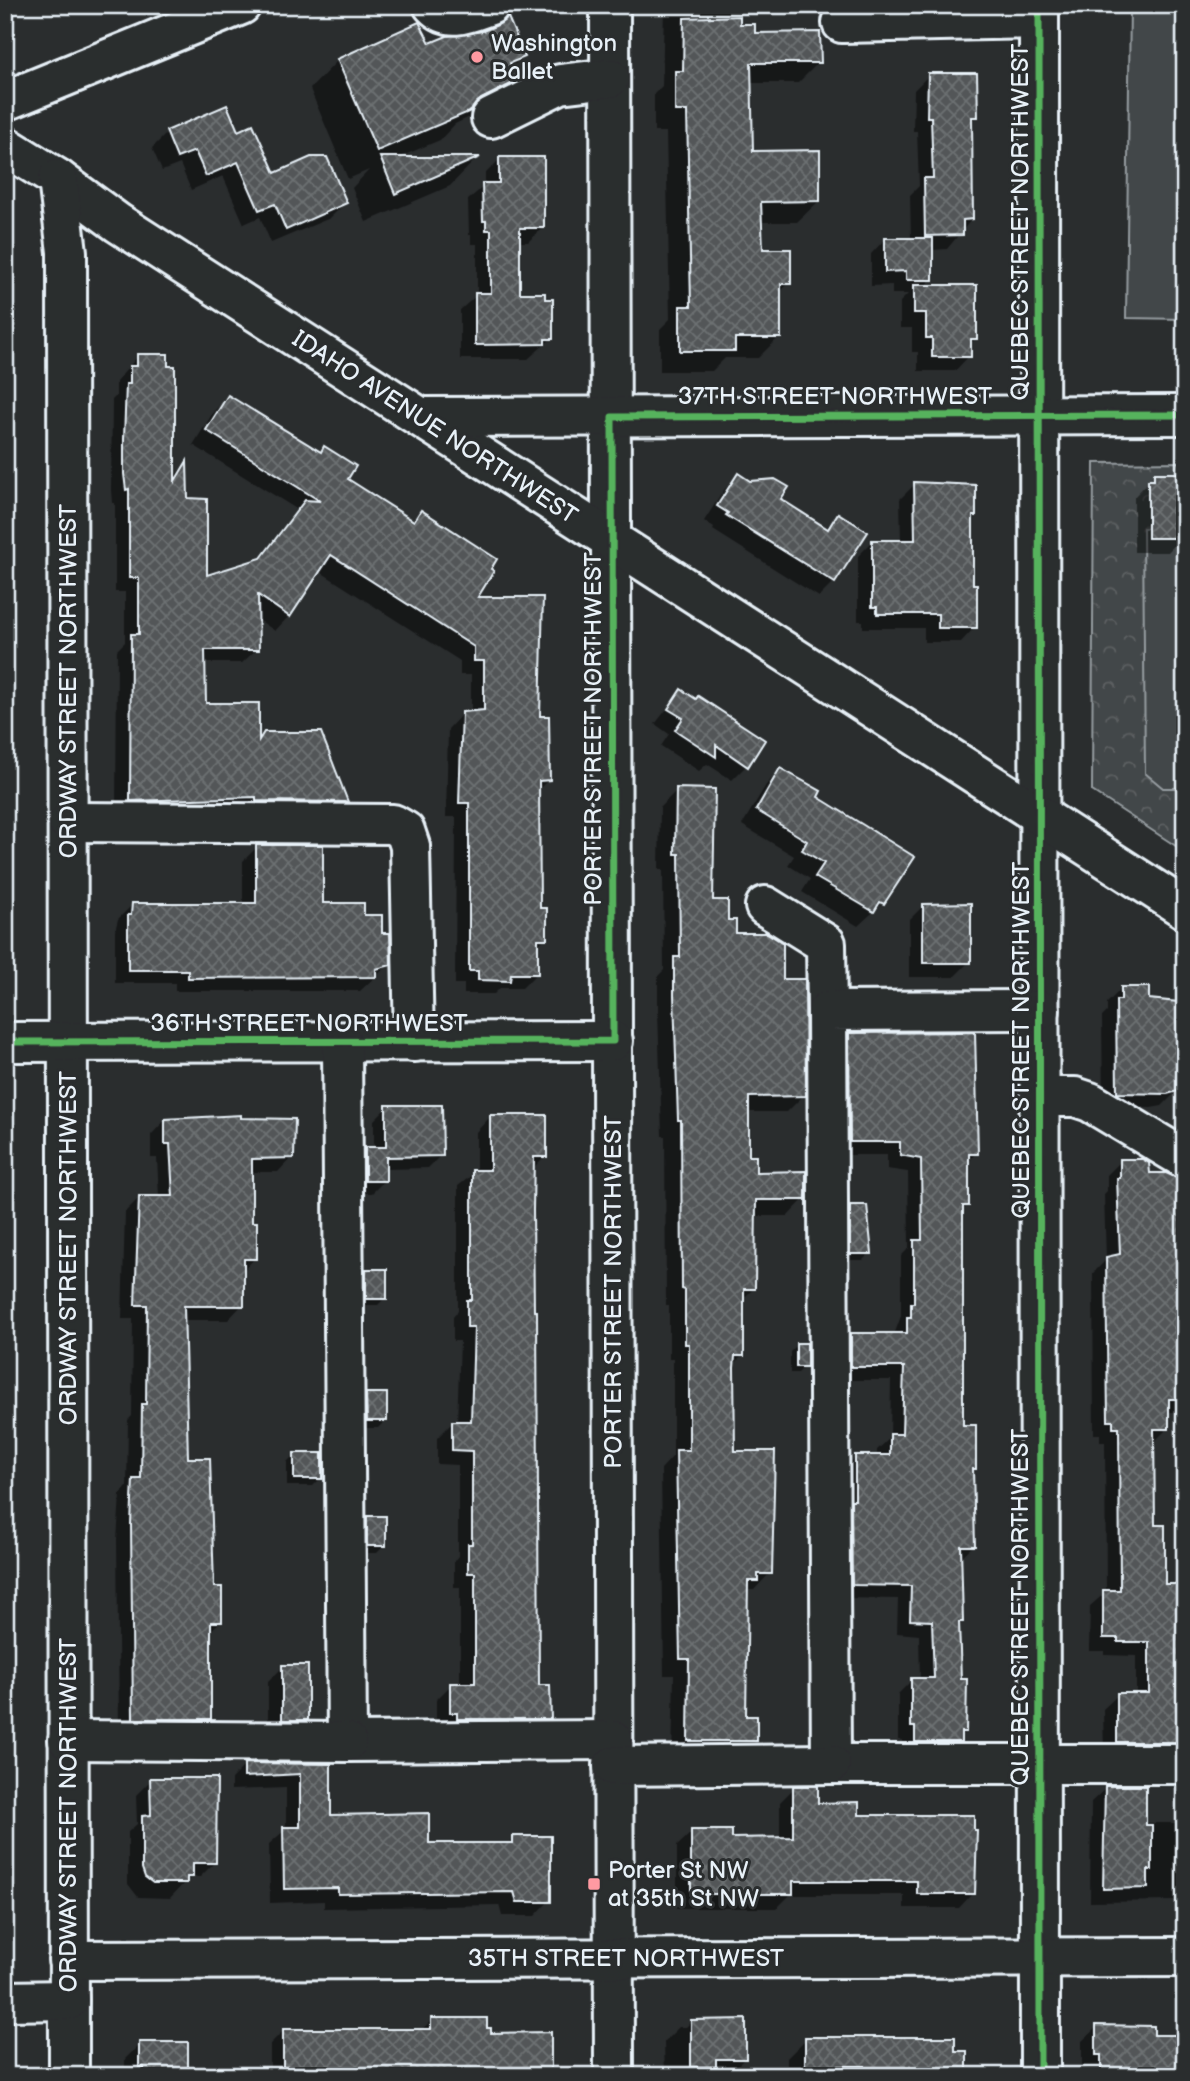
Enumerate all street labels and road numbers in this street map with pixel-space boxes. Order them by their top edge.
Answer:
street label: QUEBEC STREET NORTHWEST [1006,43,1035,400]
street label: IDAHO AVENUE NORTHWEST [287,324,583,531]
street label: 37TH STREET NORTHWEST [678,382,993,411]
street label: ORDWAY STREET NORTHWEST [54,503,83,858]
street label: PORTER STREET NORTHWEST [579,552,608,906]
street label: QUEBEC STREET NORTHWEST [1007,861,1036,1218]
street label: 36TH STREET NORTHWEST [150,1009,468,1038]
street label: ORDWAY STREET NORTHWEST [54,1070,83,1425]
street label: PORTER STREET NORTHWEST [599,1115,628,1469]
street label: QUEBEC STREET NORTHWEST [1006,1428,1035,1785]
street label: ORDWAY STREET NORTHWEST [54,1637,83,1992]
street label: 35TH STREET NORTHWEST [468,1944,785,1973]

